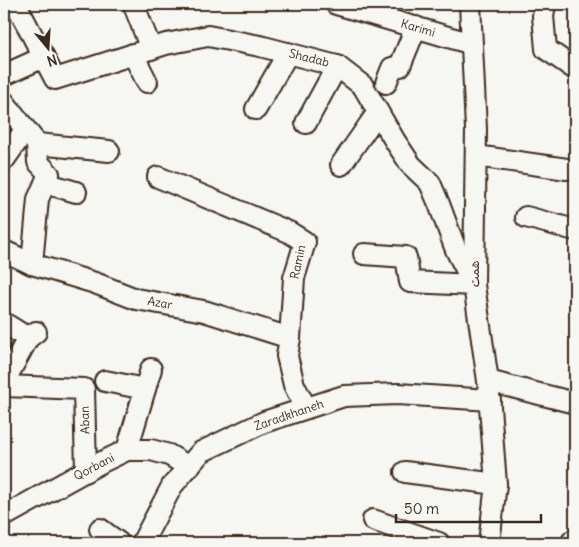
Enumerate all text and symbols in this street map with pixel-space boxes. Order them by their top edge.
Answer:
street label: Karimi [399,15,437,40]
north arrow [22,22,72,72]
street label: Shadab [287,45,331,70]
text: N [45,50,59,70]
street label: Ramin [287,243,308,280]
street label: همت [467,260,482,288]
street label: Azar [146,293,174,312]
street label: Zaradkhaneh [252,396,326,433]
street label: Aban [77,406,92,434]
street label: Qorbani [71,450,117,483]
scale bar [396,492,542,524]
text: 50 m [404,499,439,518]

